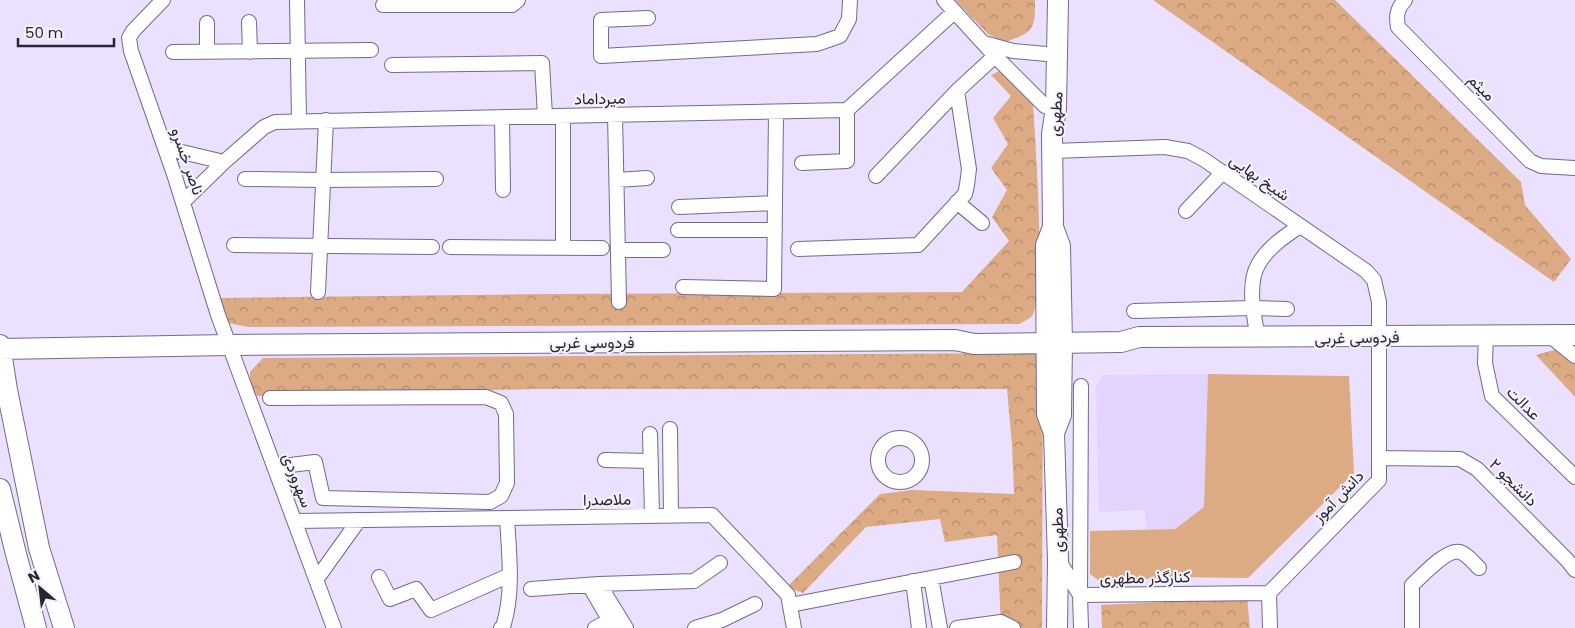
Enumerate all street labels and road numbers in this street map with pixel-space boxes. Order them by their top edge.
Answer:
street label: میثم [1463,69,1500,106]
street label: میرداماد [574,87,626,110]
street label: مطهری [1042,91,1069,137]
street label: ناصر خسرو [165,124,210,198]
street label: شیخ بهایی [1225,148,1295,207]
street label: فردوسی غربی [1314,325,1400,350]
street label: فردوسی غربی [550,331,635,354]
street label: عدالت [1501,381,1546,426]
street label: سهروردی [277,450,318,511]
street label: دانشجو ۲ [1484,453,1543,512]
street label: دانش آموز [1307,465,1369,528]
street label: ملاصدرا [583,488,631,511]
street label: مطهری [1045,507,1070,553]
street label: کنارگذر مطهری [1099,565,1191,590]

